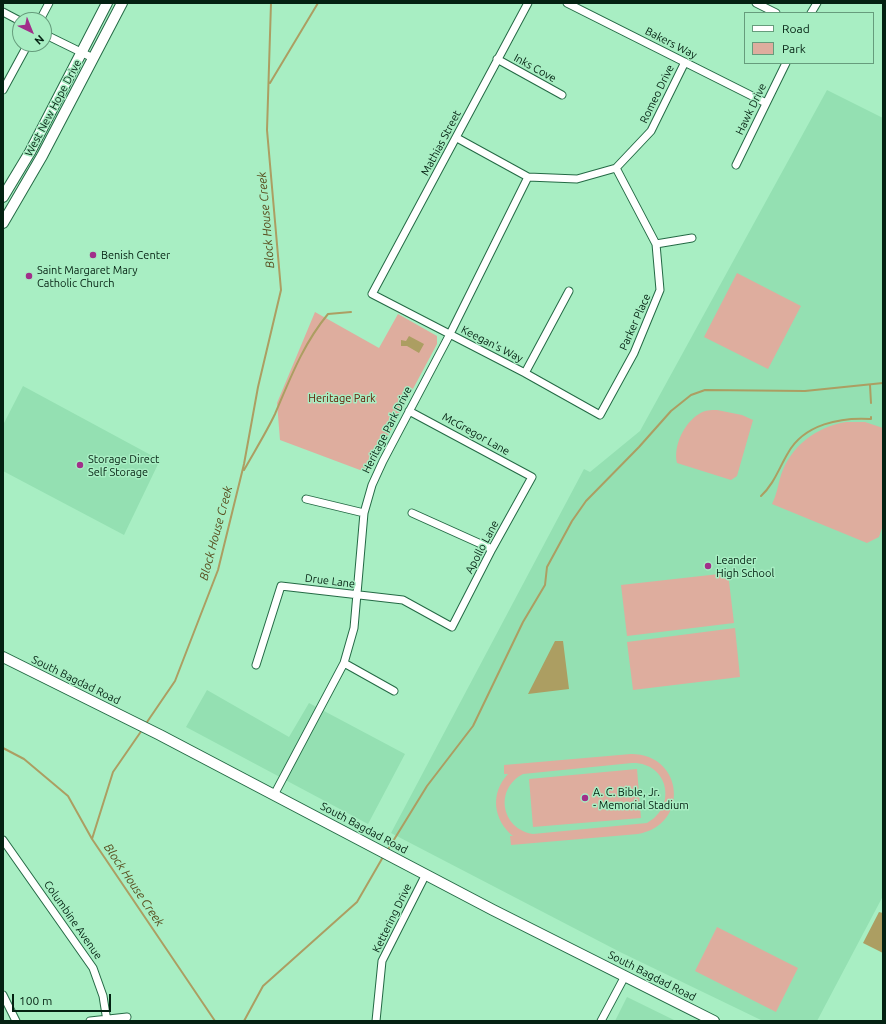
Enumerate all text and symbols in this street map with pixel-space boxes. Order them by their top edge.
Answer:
north arrow [12,12,52,52]
legend [744,12,874,64]
text: Road [782,22,810,35]
street label: Bakers Way [643,24,699,62]
text: N [32,33,47,47]
text: Park [782,42,806,55]
street label: Inks Cove [511,51,559,85]
street label: West New Hope Drive [22,57,84,159]
street label: Romeo Drive [637,62,677,126]
street label: Hawk Drive [733,81,769,137]
street label: Mathias Street [418,108,464,178]
water label: Block House Creek [255,171,277,269]
place label: Benish Center [101,248,170,262]
marker: Benish Center [88,250,98,260]
place label: Saint Margaret Mary Catholic Church [37,263,138,289]
marker: Saint Margaret Mary Catholic Church [24,271,34,281]
street label: Parker Place [617,292,653,352]
street label: Keegan's Way [459,323,525,365]
street label: Heritage Park Drive [359,384,415,476]
park label: Heritage Park [308,391,376,405]
street label: McGregor Lane [440,410,512,458]
place label: Storage Direct Self Storage [88,452,159,478]
marker: Storage Direct Self Storage [75,460,85,470]
water label: Block House Creek [196,484,236,582]
street label: Apollo Lane [462,518,502,576]
place label: Leander High School [716,553,774,579]
marker: Leander High School [703,561,713,571]
street label: Drue Lane [304,571,356,591]
street label: South Bagdad Road [30,653,122,707]
place label: A. C. Bible, Jr. - Memorial Stadium [593,785,689,811]
marker: A. C. Bible, Jr. - Memorial Stadium [580,793,590,803]
street label: South Bagdad Road [318,799,410,857]
water label: Block House Creek [101,841,167,929]
street label: Columbine Avenue [41,878,105,962]
street label: Kettering Drive [370,881,414,955]
street label: South Bagdad Road [606,948,698,1004]
scale bar [14,986,113,1012]
text: 100 m [19,994,52,1007]

